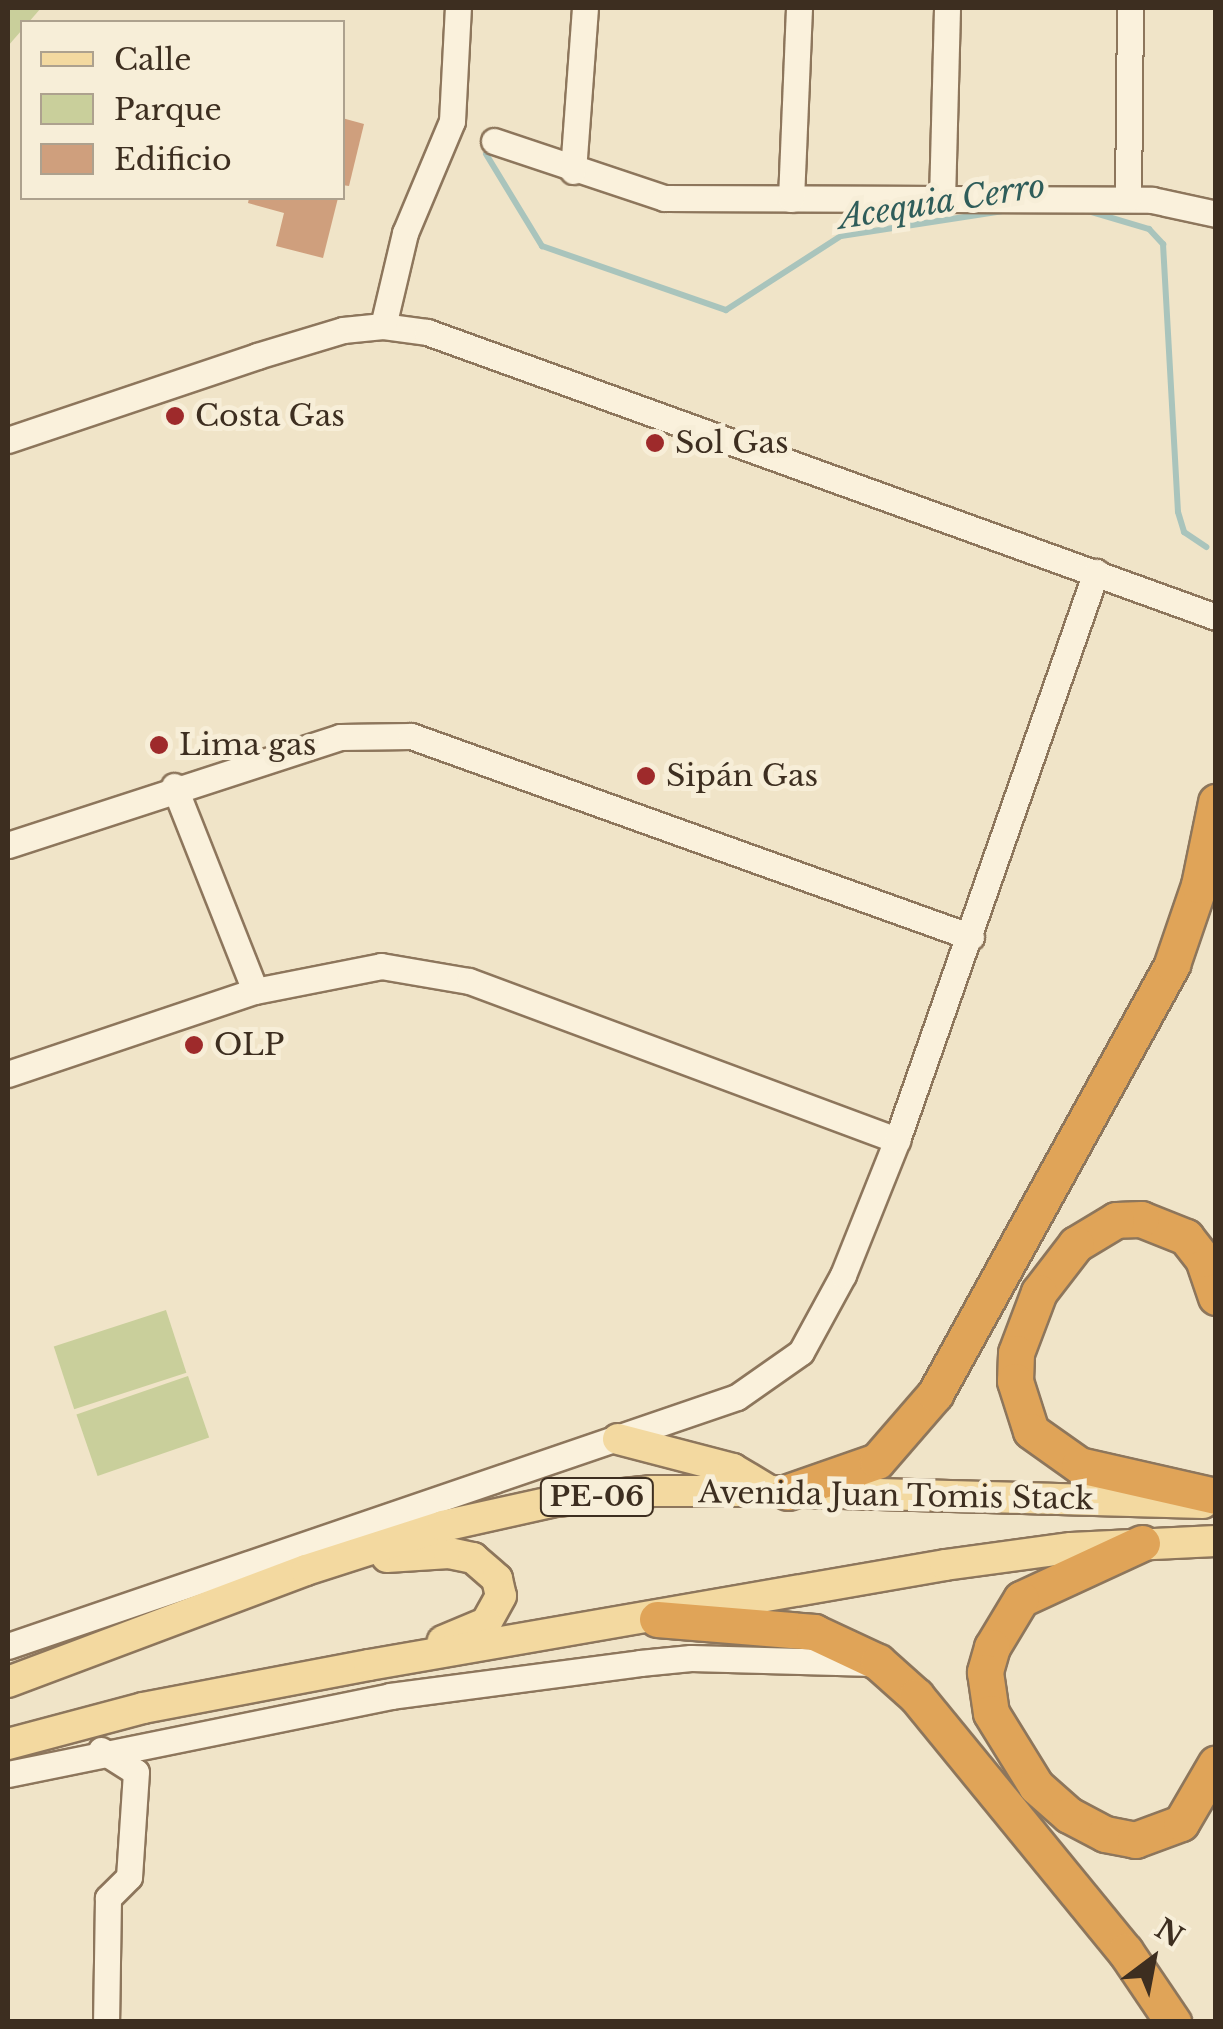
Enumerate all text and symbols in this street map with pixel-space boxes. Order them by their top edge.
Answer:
legend [20,20,345,200]
text: Calle [114,41,191,78]
text: Parque [114,91,222,128]
text: Edificio [114,141,232,178]
water label: Acequia Cerro [836,167,1048,237]
place label: Costa Gas [195,398,345,434]
marker: Costa Gas [164,405,186,427]
place label: Sol Gas [675,425,789,461]
marker: Sol Gas [644,432,666,454]
place label: Lima gas [179,727,317,763]
marker: Lima gas [148,734,170,756]
place label: Sipán Gas [666,758,818,794]
marker: Sipán Gas [635,765,657,787]
place label: OLP [214,1027,284,1063]
marker: OLP [183,1034,205,1056]
road number: PE-06 [540,1474,654,1520]
street label: Avenida Juan Tomis Stack [697,1475,1095,1517]
north arrow [1103,1909,1203,2009]
text: N [1149,1911,1190,1955]

